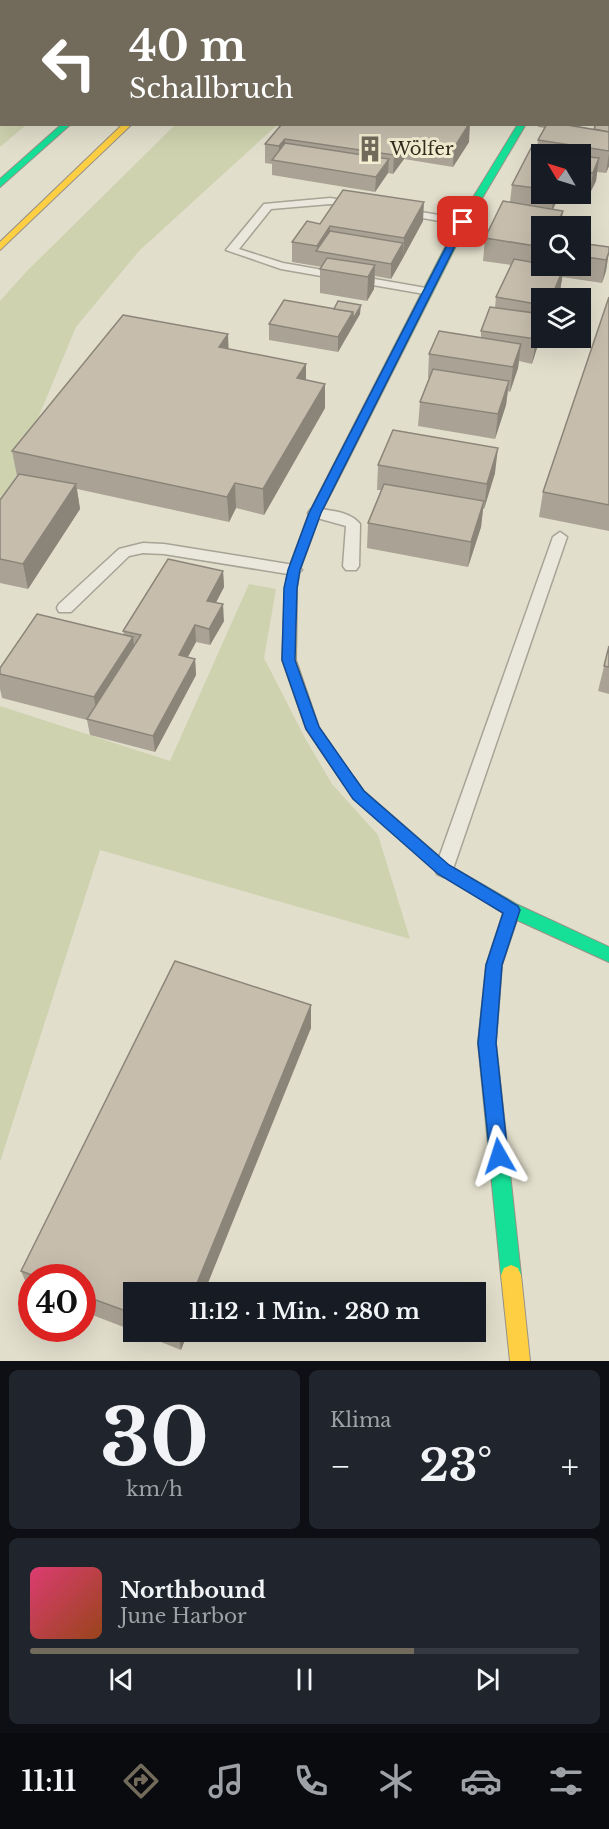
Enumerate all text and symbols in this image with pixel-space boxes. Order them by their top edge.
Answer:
text: 40 m [129,20,246,72]
icon: left [30,24,108,102]
text: Schallbruch [129,72,294,105]
building icon: Wölfer [355,134,385,164]
place label: Wölfer [389,138,454,160]
north arrow [531,144,591,204]
map controls [531,144,591,348]
pin [437,196,488,247]
icon: arrive [446,205,479,238]
button: search [531,216,591,276]
button: layers [531,288,591,348]
position arrow [467,1124,531,1188]
speed limit sign: 40 [18,1264,96,1342]
text: 11:12 · 1 Min. · 280 m [189,1298,420,1325]
text: 30 [100,1389,209,1486]
text: Klima [330,1408,391,1432]
text: 23° [419,1437,492,1493]
text: − [330,1446,351,1487]
text: + [561,1446,579,1487]
text: km/h [126,1477,183,1501]
text: Northbound [120,1577,266,1604]
text: June Harbor [120,1604,247,1628]
icon: previous [105,1663,138,1696]
icon: pause [288,1663,321,1696]
icon: next [471,1663,504,1696]
icon: directions [120,1760,162,1802]
icon: music [205,1760,247,1802]
icon: phone [290,1760,332,1802]
icon: climate [375,1760,417,1802]
icon: car [460,1760,502,1802]
icon: filters [545,1760,587,1802]
text: 11:11 [22,1765,76,1798]

